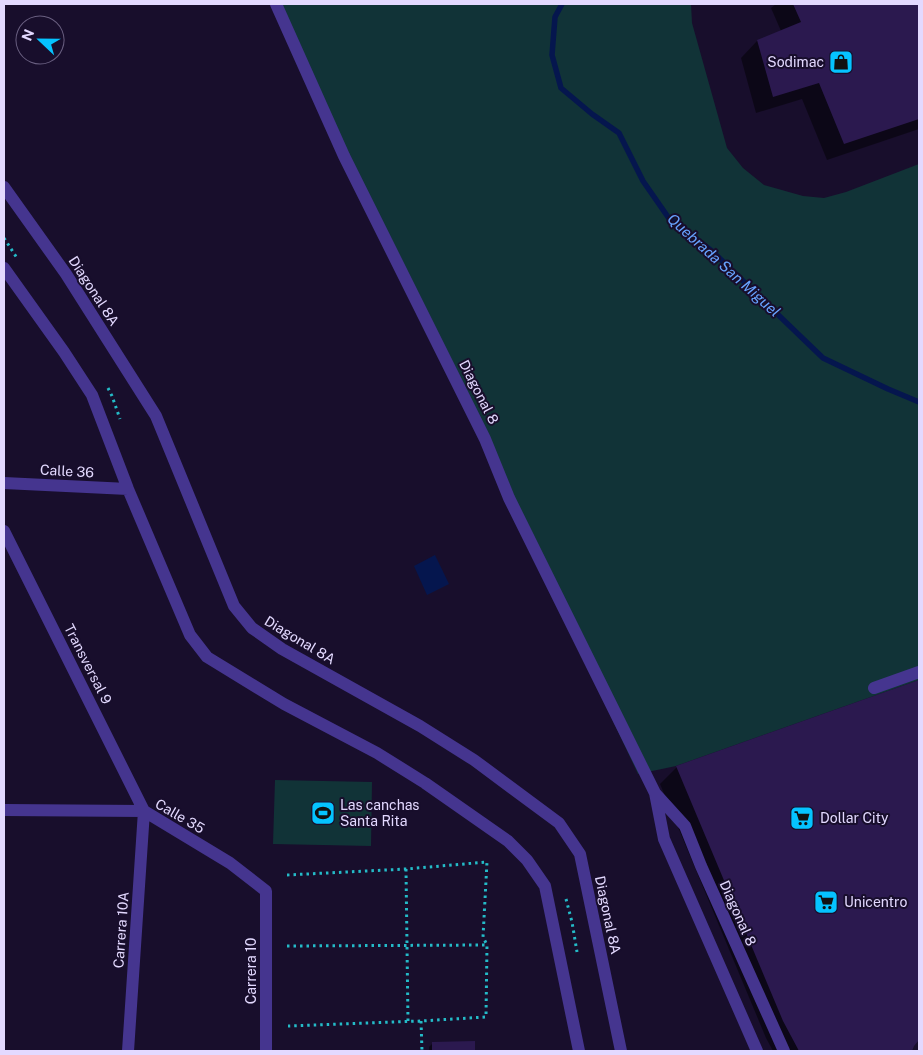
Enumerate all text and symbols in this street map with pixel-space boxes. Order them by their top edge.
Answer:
north arrow [15,15,65,65]
text: N [18,27,37,43]
shop icon: Sodimac [828,49,854,75]
place label: Sodimac [767,54,824,70]
water label: Quebrada San Miguel [664,210,784,320]
street label: Diagonal 8A [66,253,122,329]
street label: Diagonal 8 [456,357,502,427]
street label: Calle 36 [40,462,95,480]
street label: Diagonal 8A [262,613,338,667]
street label: Transversal 9 [61,621,115,707]
street label: Calle 35 [153,796,208,836]
place label: Las canchas Santa Rita [340,797,419,829]
sports icon: Las canchas Santa Rita [310,800,336,826]
supermarket icon: Dollar City [789,805,815,831]
place label: Dollar City [820,810,889,826]
street label: Diagonal 8A [592,874,624,956]
street label: Diagonal 8 [716,878,760,948]
supermarket icon: Unicentro [813,889,839,915]
street label: Carrera 10A [110,891,132,969]
place label: Unicentro [844,894,907,910]
street label: Carrera 10 [243,938,259,1004]

